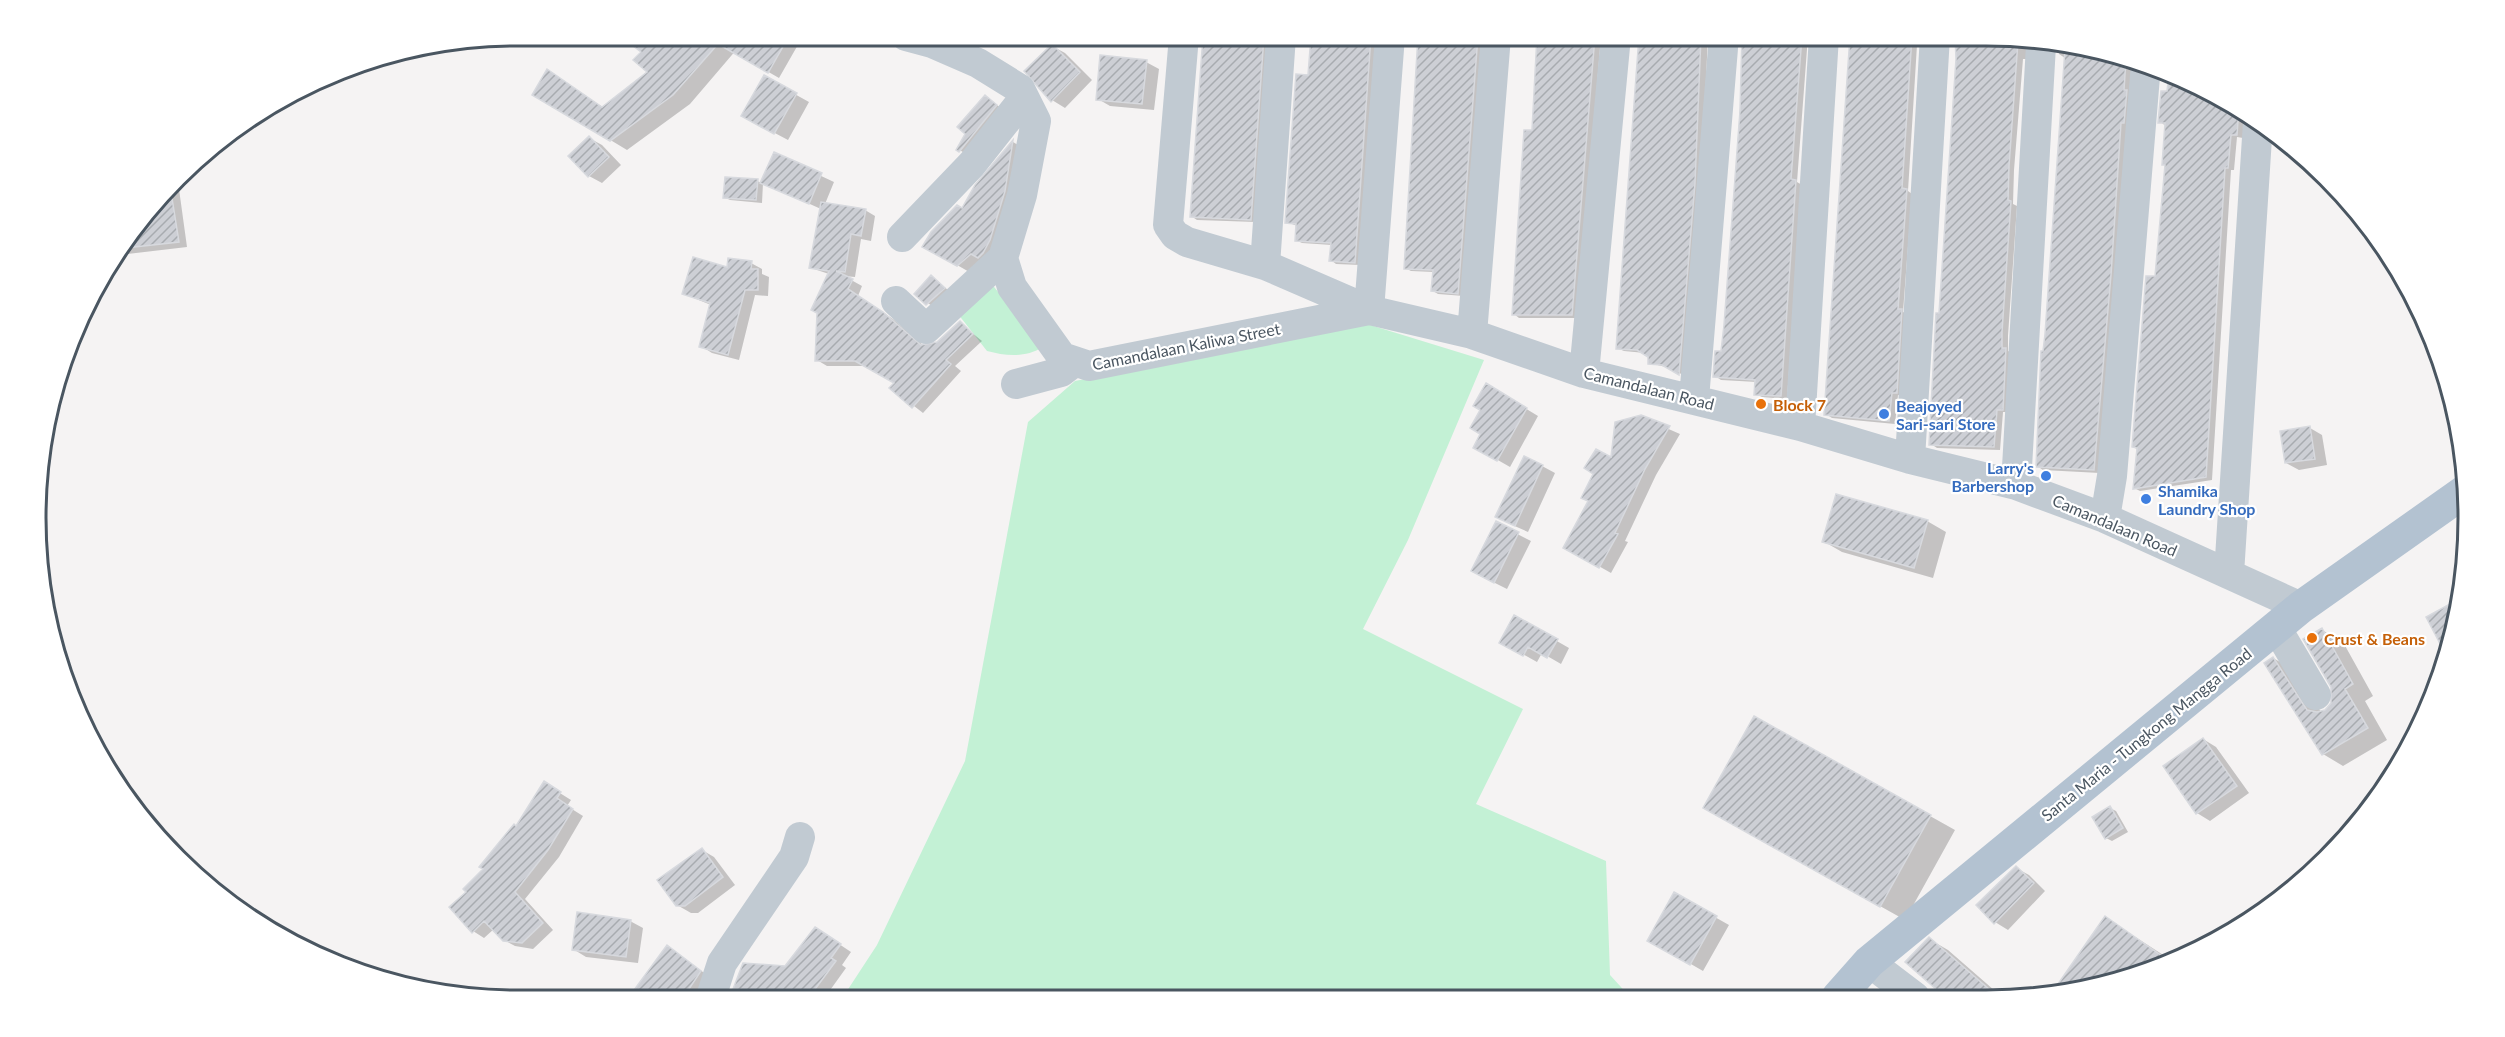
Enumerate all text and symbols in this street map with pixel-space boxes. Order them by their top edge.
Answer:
street label: Camandalaan Kaliwa Street [1090,318,1282,374]
street label: Camandalaan Road [1582,363,1716,413]
place label: Block 7 [1773,395,1826,414]
place label: Beajoyed Sari-sari Store [1896,396,1996,433]
marker: Block 7 [1754,397,1768,411]
marker: Beajoyed Sari-sari Store [1877,407,1891,421]
place label: Larry's Barbershop [1952,458,2034,495]
marker: Larry's Barbershop [2039,469,2053,483]
place label: Shamika Laundry Shop [2158,481,2255,518]
street label: Camandalaan Road [2050,490,2180,560]
marker: Shamika Laundry Shop [2139,492,2153,506]
place label: Crust & Beans [2324,629,2425,648]
marker: Crust & Beans [2305,631,2319,645]
street label: Santa Maria - Tungkong Mangga Road [2037,643,2255,825]

